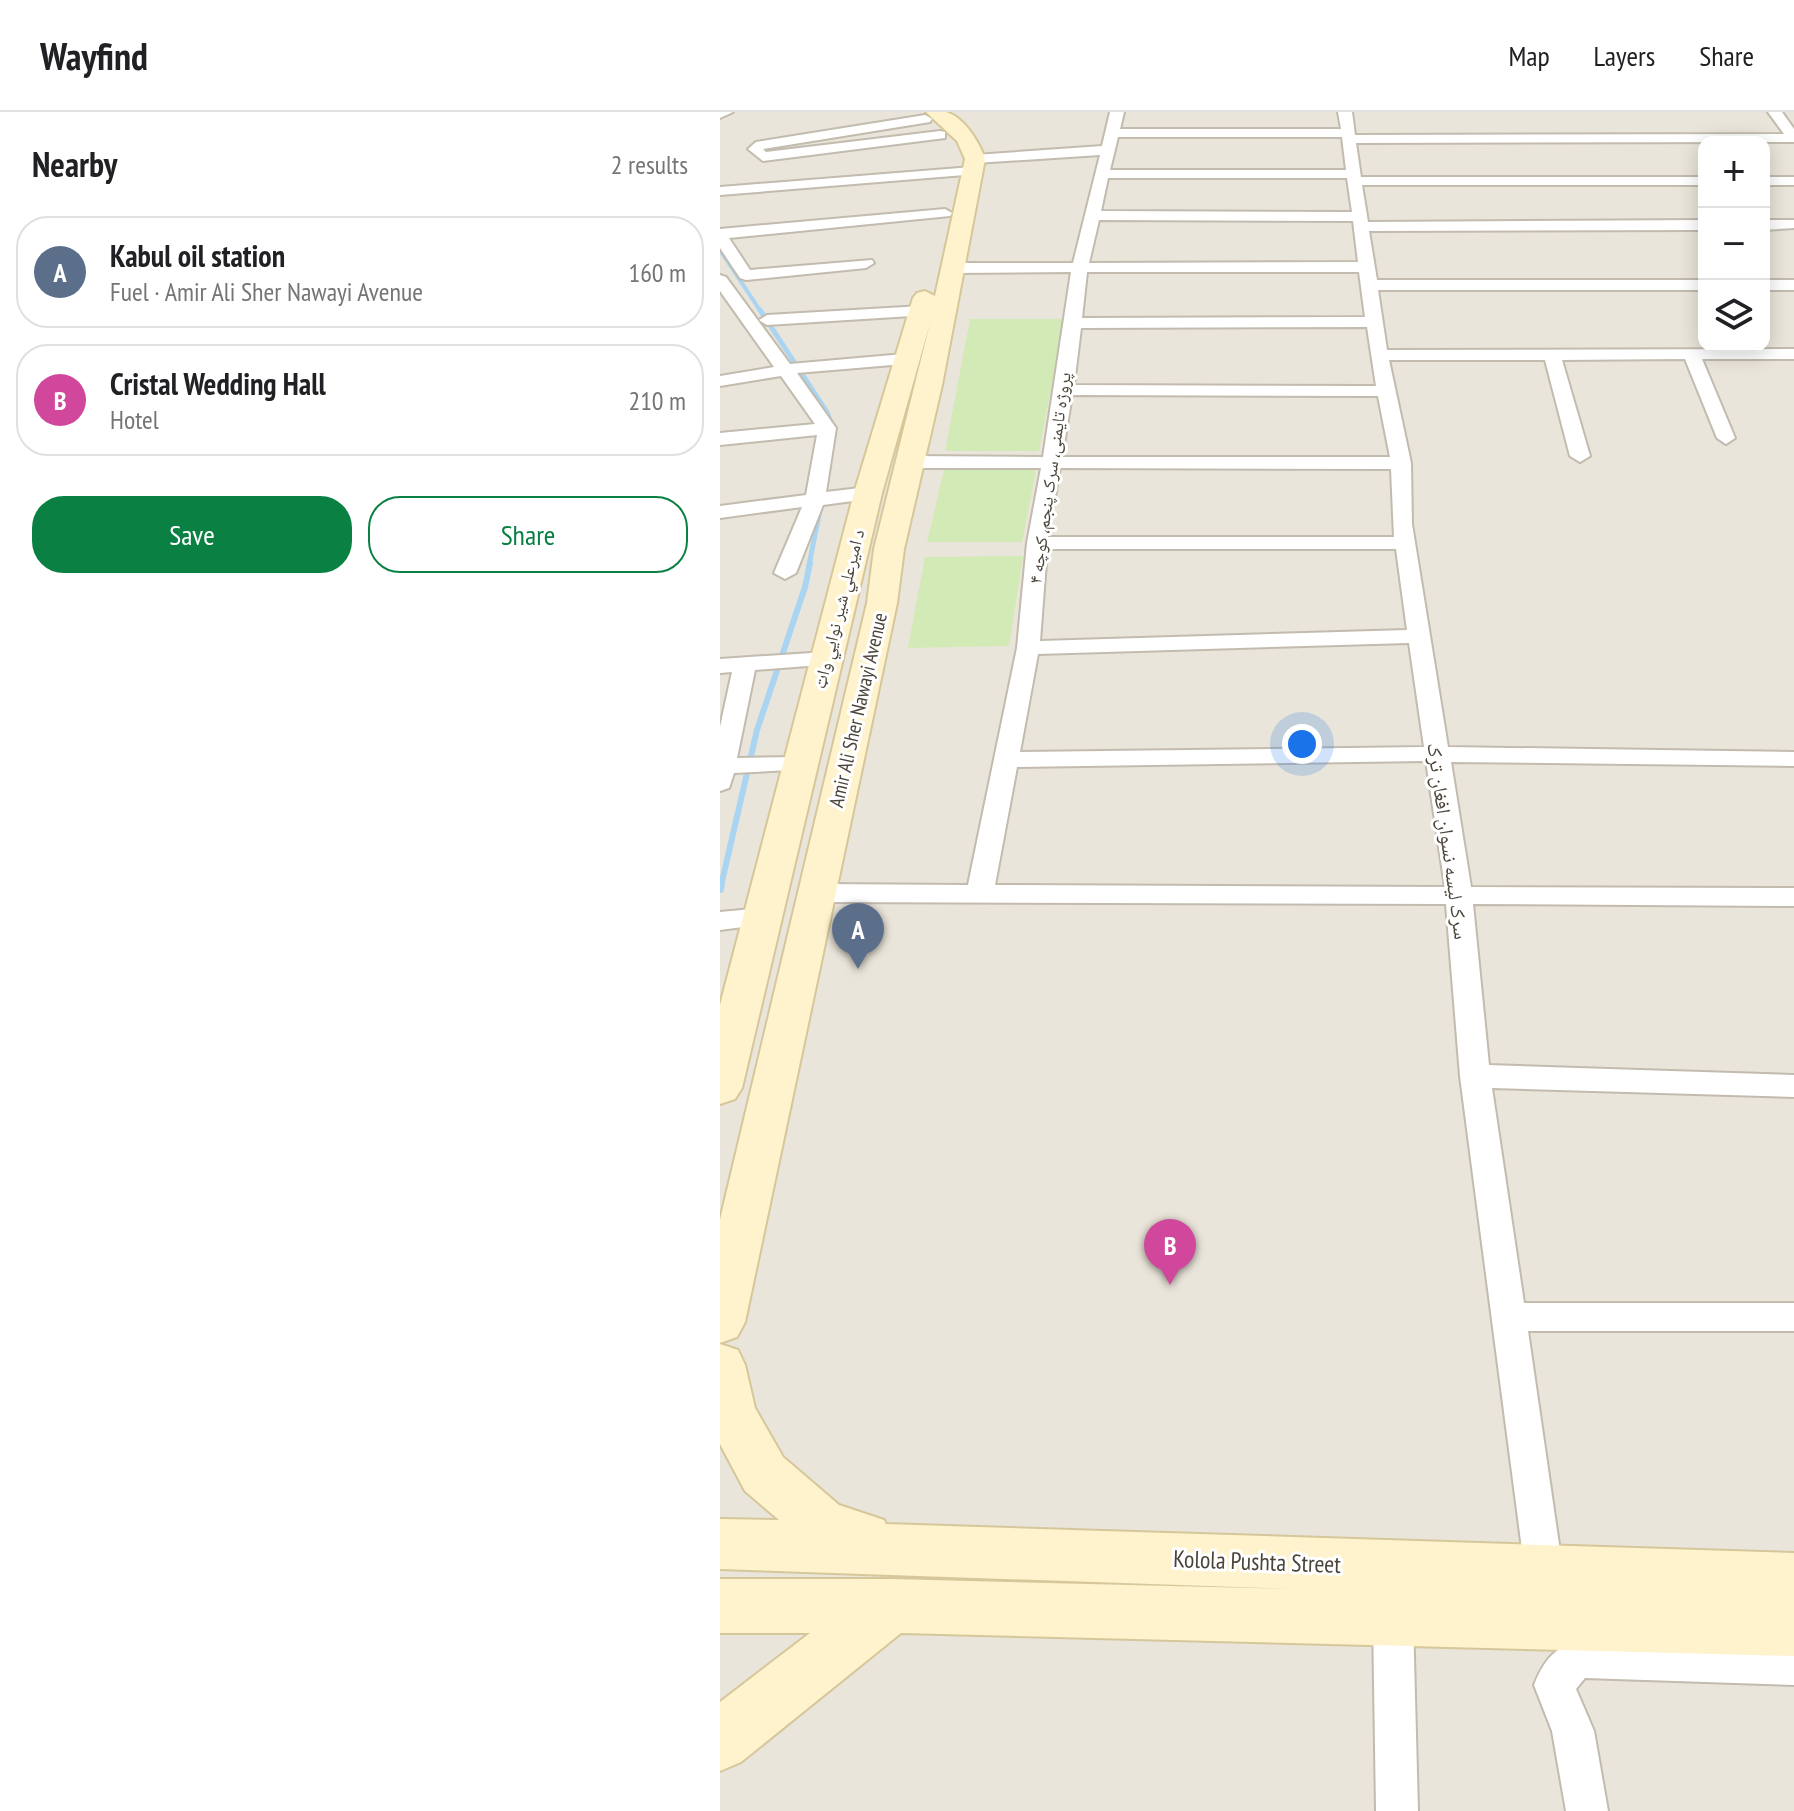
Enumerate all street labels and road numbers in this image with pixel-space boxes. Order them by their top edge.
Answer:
street label: پروژه تایمنی، سرک پنجم، کوچه ۴ [1023,371,1077,585]
street label: د امیرعلي شیر نوايي واټ [808,527,873,692]
street label: Amir Ali Sher Nawayi Avenue [823,610,893,810]
street label: سرک لیسه نسوان افغان‌ ترک [1421,741,1475,941]
street label: Kolola Pushta Street [1173,1543,1342,1580]

